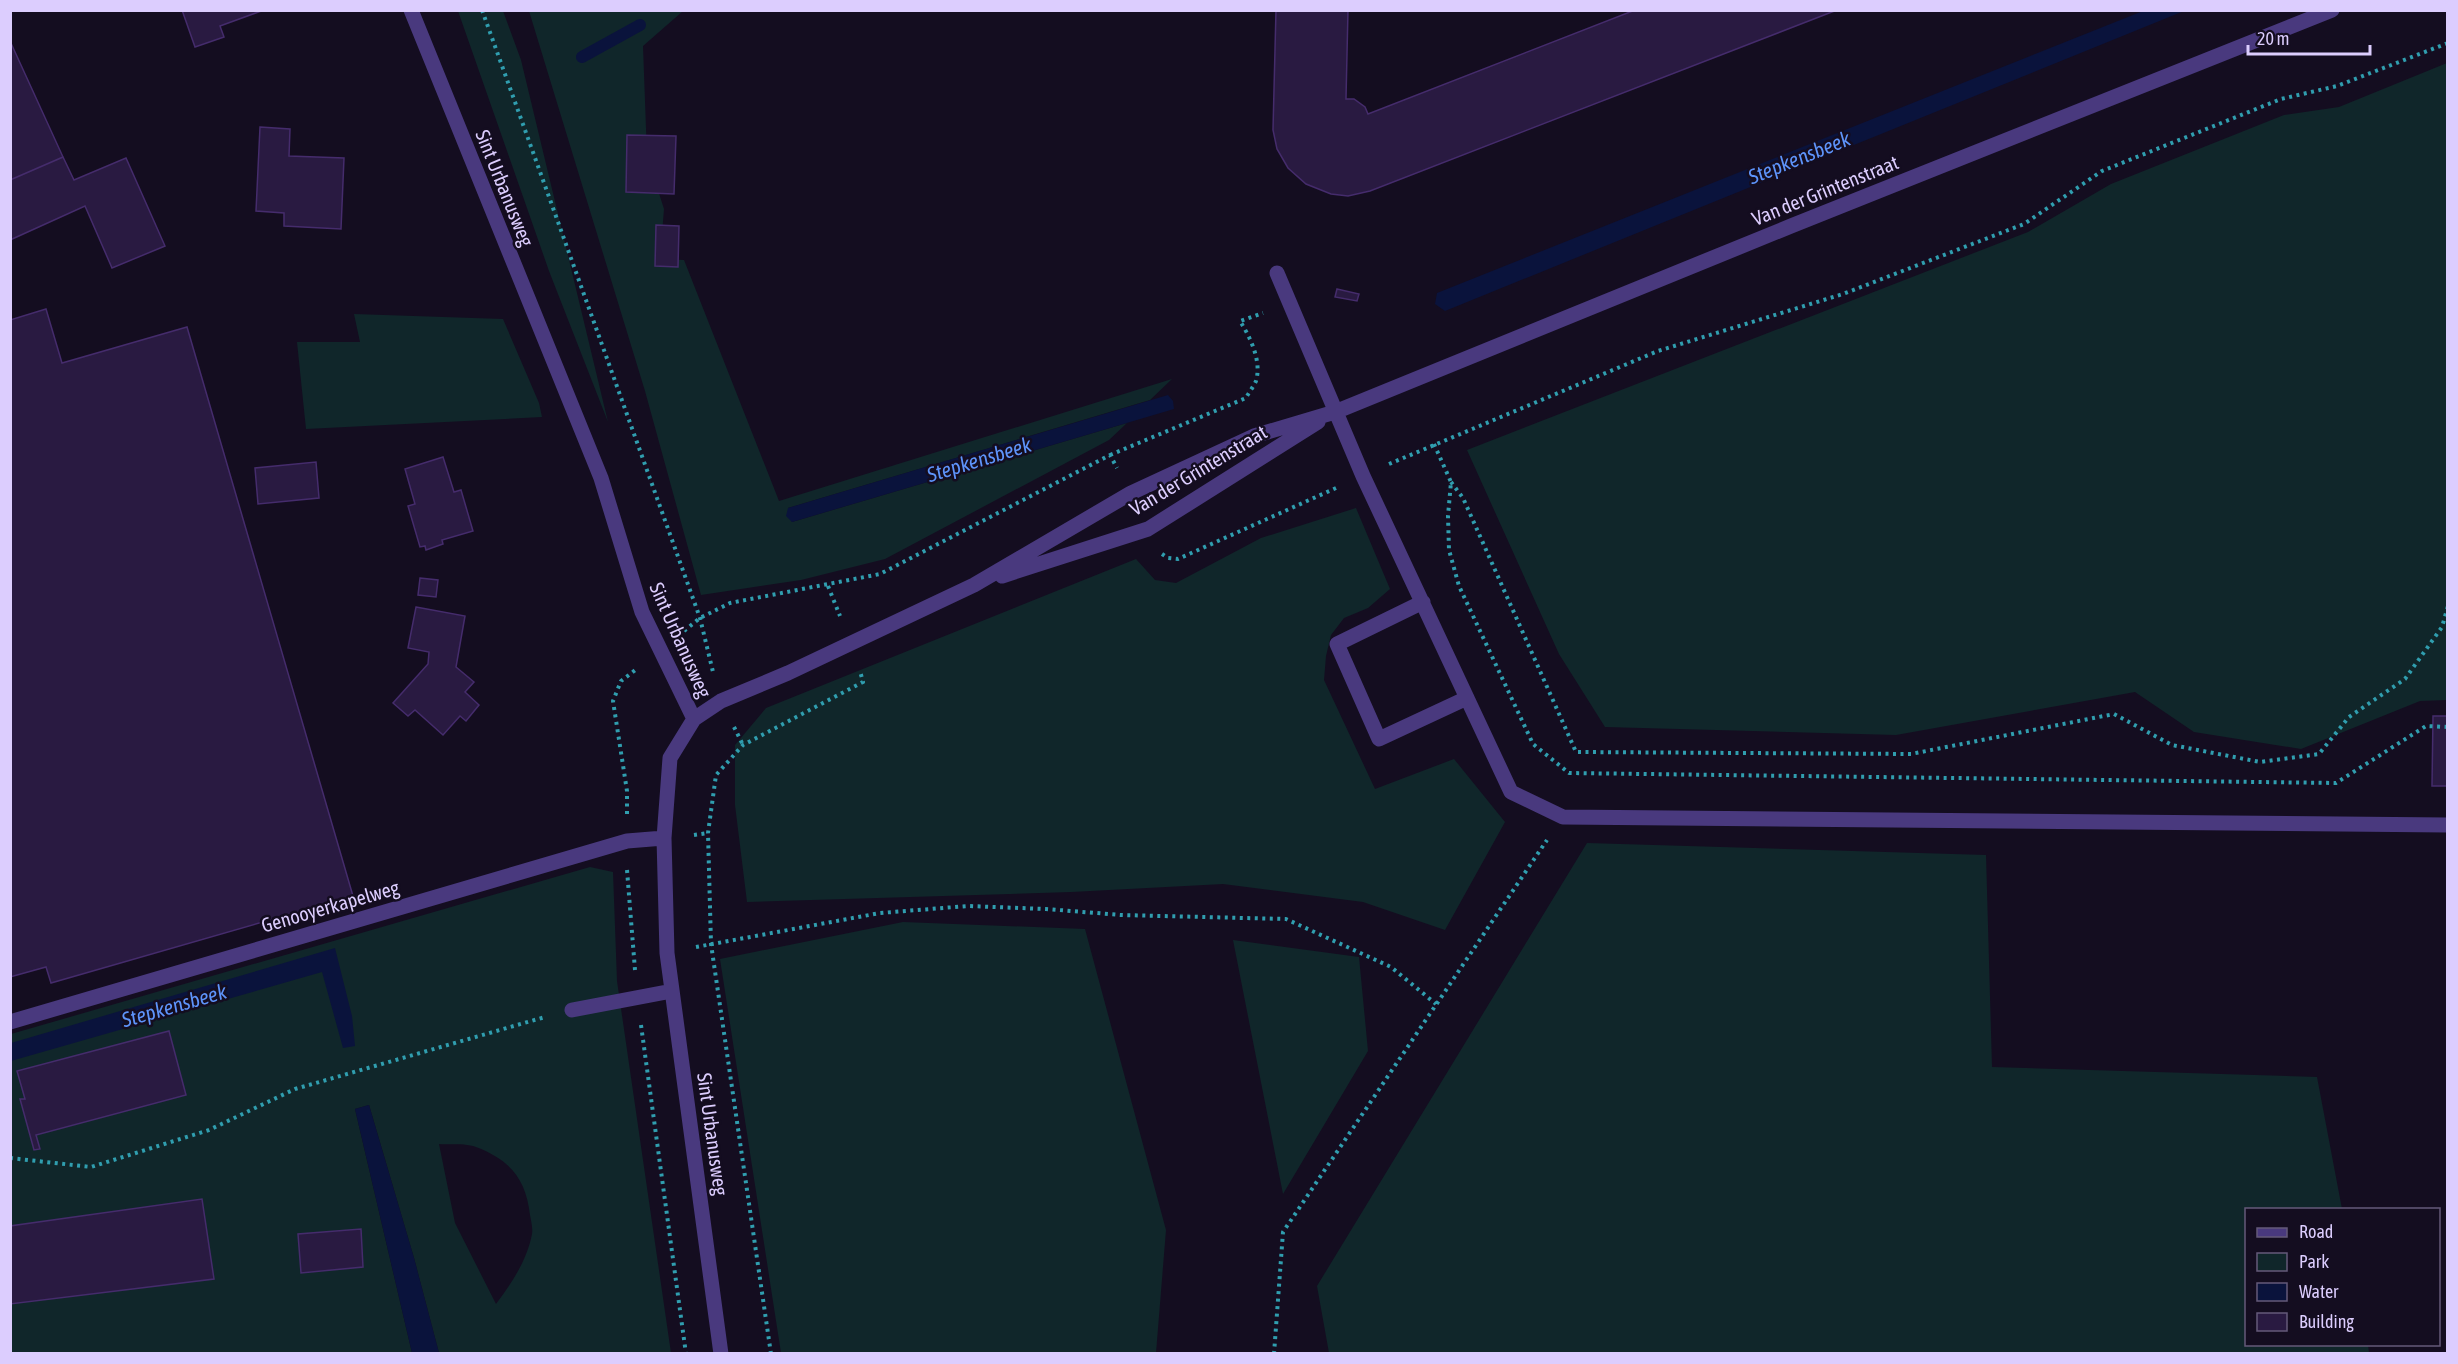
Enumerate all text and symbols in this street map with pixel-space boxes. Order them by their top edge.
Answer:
scale bar [2248,18,2370,56]
text: 20 m [2257,28,2289,49]
water label: Stepkensbeek [1744,125,1854,189]
street label: Sint Urbanusweg [471,126,539,250]
street label: Van der Grintenstraat [1748,150,1902,230]
street label: Van der Grintenstraat [1125,420,1271,520]
water label: Stepkensbeek [923,432,1035,487]
street label: Sint Urbanusweg [645,579,717,701]
street label: Genooyerkapelweg [258,875,402,937]
water label: Stepkensbeek [118,978,230,1032]
street label: Sint Urbanusweg [693,1071,733,1197]
legend [2245,1208,2440,1346]
text: Road [2299,1221,2333,1242]
text: Park [2299,1251,2329,1272]
text: Water [2299,1281,2339,1302]
text: Building [2299,1311,2354,1332]

